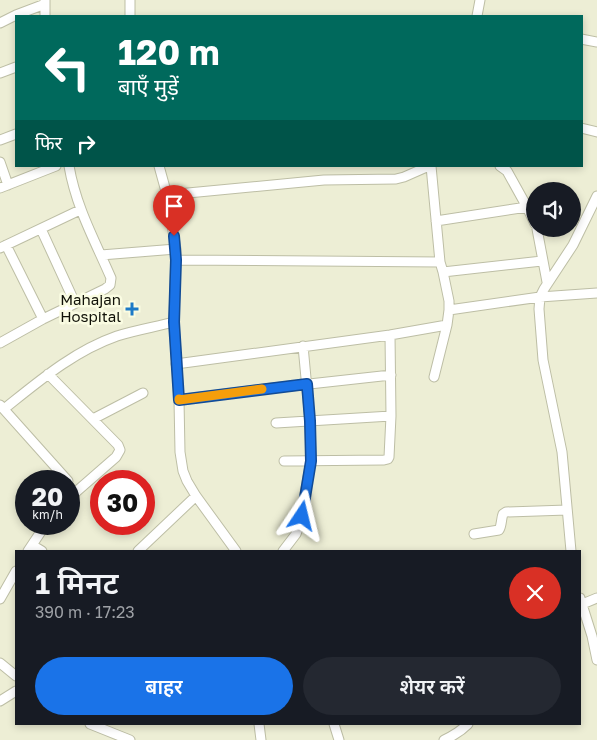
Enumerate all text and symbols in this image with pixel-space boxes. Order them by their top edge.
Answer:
text: 120 m [118,31,220,73]
icon: left [35,35,100,100]
text: बाएँ मुड़ें [118,73,179,100]
icon: right [72,130,100,158]
text: फिर [35,131,62,154]
map controls [526,182,581,237]
button: sound [526,182,581,237]
pin [153,185,195,236]
icon: arrive [160,192,188,220]
place label: Mahajan Hospital [60,290,121,325]
marker: Mahajan Hospital [125,302,139,316]
speed limit sign: 30 [90,470,155,535]
text: 20 [32,481,63,512]
position arrow [275,489,327,541]
text: km/h [32,507,63,522]
text: 1 मिनट [35,565,119,601]
button: close [509,567,561,619]
text: 390 m · 17:23 [35,602,135,622]
button: बाहर [35,657,293,715]
button: शेयर करें [303,657,561,715]

